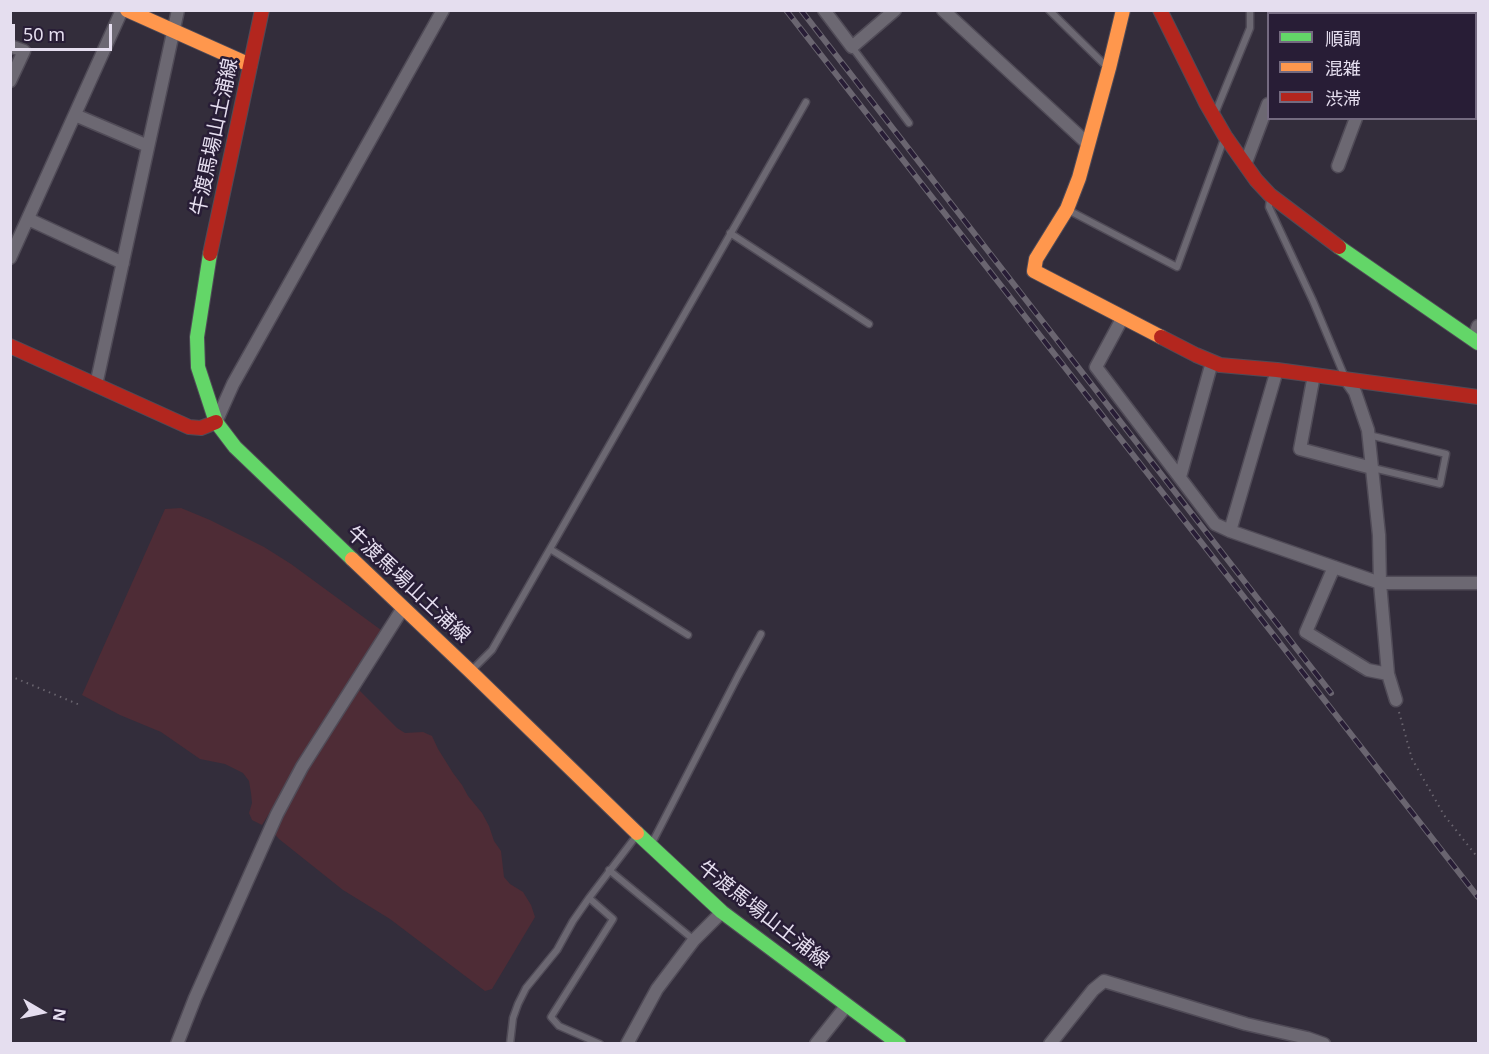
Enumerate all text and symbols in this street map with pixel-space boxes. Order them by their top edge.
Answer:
scale bar [15,12,116,50]
legend [1267,12,1477,120]
text: 50 m [23,22,65,46]
text: 順調 [1325,26,1361,50]
street label: 牛渡馬場山土浦線 [187,56,243,218]
text: 混雑 [1325,56,1361,80]
text: 渋滞 [1325,86,1361,110]
street label: 牛渡馬場山土浦線 [341,522,475,648]
street label: 牛渡馬場山土浦線 [693,856,833,974]
north arrow [12,982,72,1042]
text: N [48,1007,72,1023]

